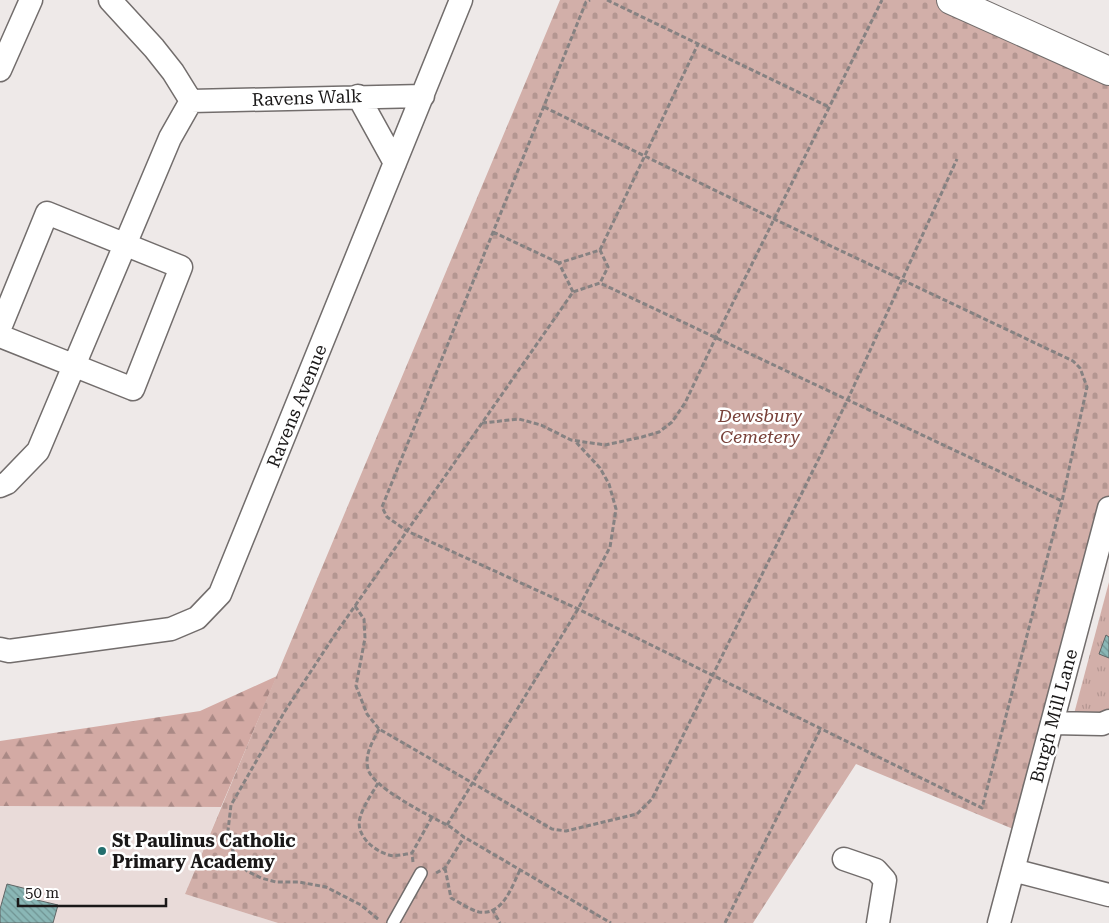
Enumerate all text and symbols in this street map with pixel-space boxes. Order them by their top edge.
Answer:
street label: Ravens Walk [251,85,363,110]
street label: Ravens Avenue [262,341,331,470]
park label: Dewsbury Cemetery [717,405,803,447]
street label: Burgh Mill Lane [1026,647,1082,785]
place label: St Paulinus Catholic Primary Academy [112,830,296,872]
marker: St Paulinus Catholic Primary Academy [96,845,108,857]
scale bar [18,876,165,908]
text: 50 m [25,884,60,902]

